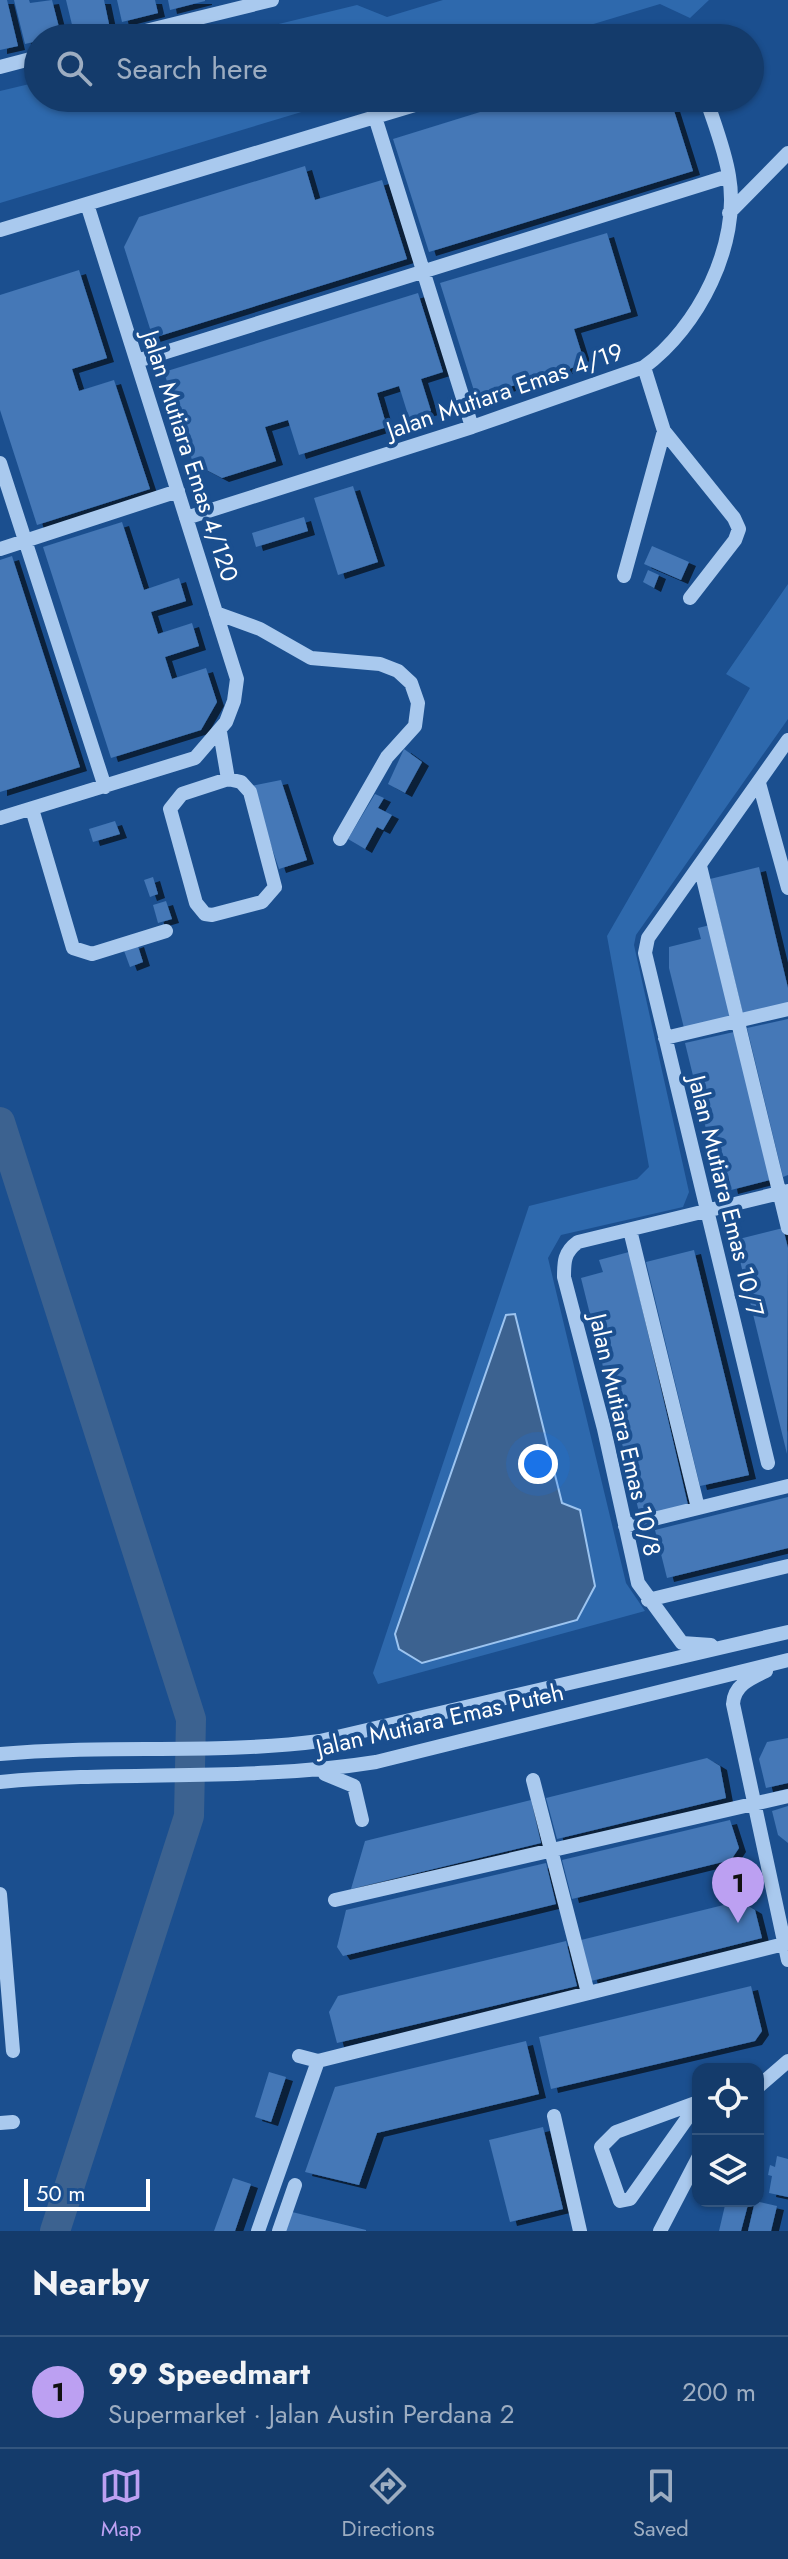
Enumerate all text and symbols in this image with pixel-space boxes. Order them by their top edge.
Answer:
search box [24,24,764,112]
icon: search [52,46,96,90]
text: Search here [116,47,268,90]
street label: Jalan Mutiara Emas 4/120 [132,323,248,586]
street label: Jalan Mutiara Emas 4/19 [379,334,628,448]
street label: Jalan Mutiara Emas 10/7 [679,1069,773,1320]
street label: Jalan Mutiara Emas 10/8 [580,1307,670,1560]
your location [518,1444,558,1484]
street label: Jalan Mutiara Emas Puteh [310,1674,567,1766]
pin: 1 [712,1857,764,1923]
map controls [692,2063,764,2207]
button: locate [692,2063,764,2135]
button: layers [692,2135,764,2207]
scale bar [24,2175,150,2211]
text: 50 m [36,2177,85,2209]
text: Nearby [32,2259,149,2308]
text: 99 Speedmart [108,2352,310,2395]
text: 1 [51,2373,65,2411]
text: 200 m [682,2373,756,2411]
text: Supermarket · Jalan Austin Perdana 2 [108,2395,515,2433]
tab: Map [99,2464,143,2544]
tab: Directions [342,2464,435,2544]
tab: Saved [633,2464,689,2544]

